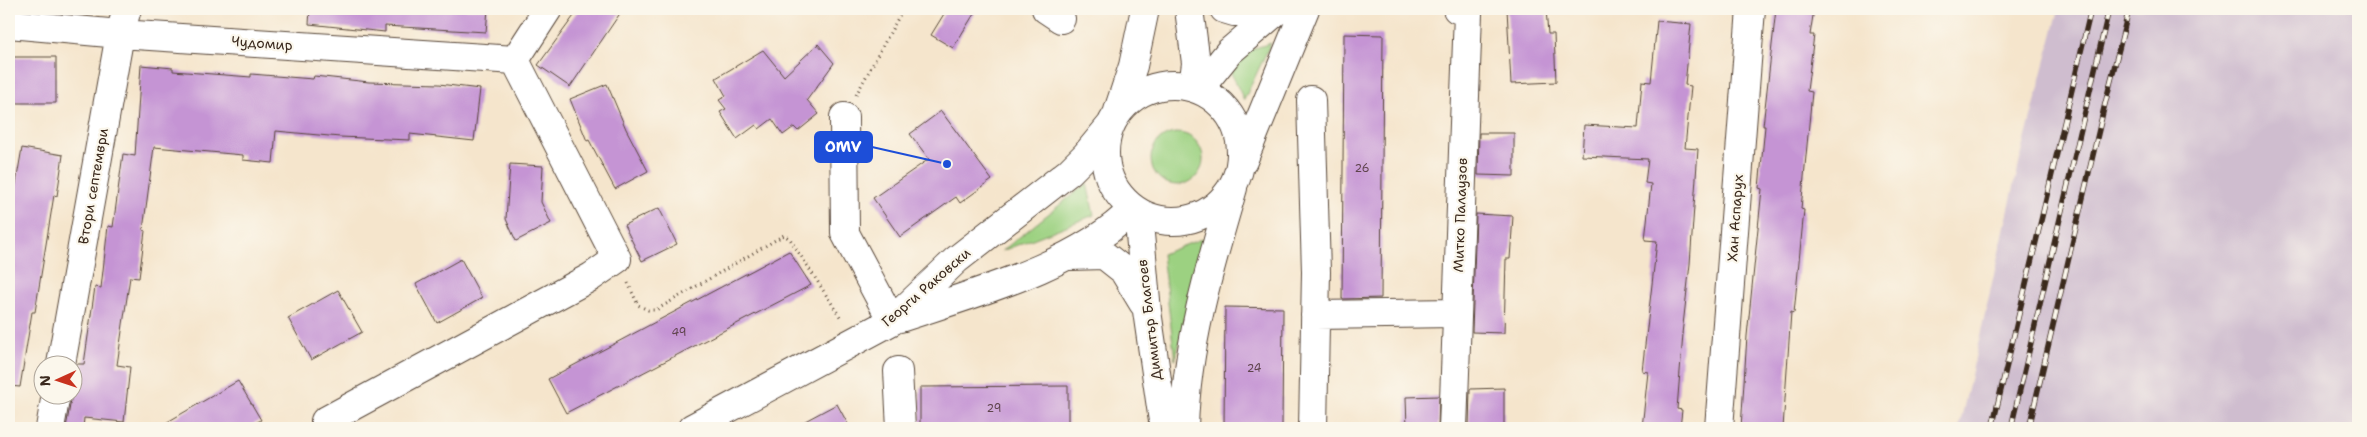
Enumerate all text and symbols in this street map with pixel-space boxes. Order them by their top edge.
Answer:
street label: Чудомир [231,32,293,54]
street label: Втори септември [74,126,112,246]
callout: OMV [815,132,872,162]
text: OMV [825,137,862,157]
street label: Митко Палаузов [1449,157,1471,273]
house number: 26 [1355,161,1369,176]
street label: Хан Аспарух [1723,174,1747,262]
street label: Георги Раковски [878,244,974,330]
street label: Димитър Благоев [1133,258,1165,382]
house number: 49 [672,325,686,340]
north arrow [32,354,82,404]
house number: 24 [1247,361,1262,376]
text: N [36,375,54,387]
house number: 29 [987,401,1001,416]

